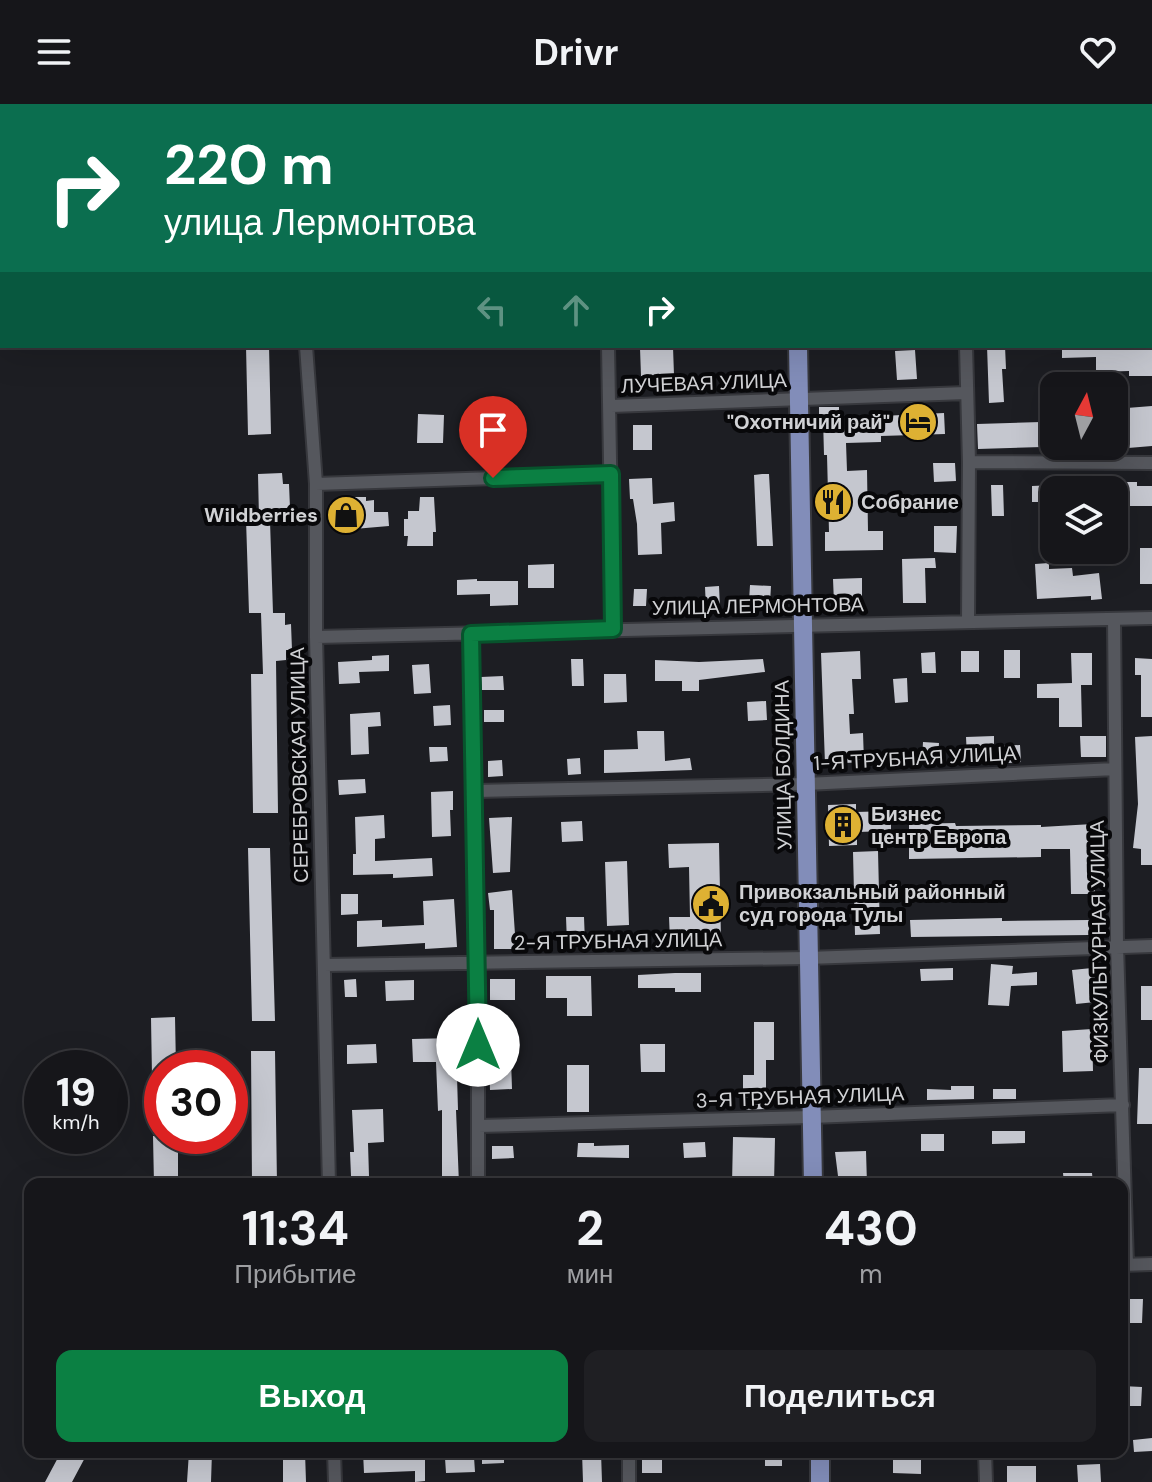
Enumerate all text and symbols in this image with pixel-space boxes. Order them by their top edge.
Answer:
text: Drivr [533,29,619,76]
icon: menu [32,30,76,74]
icon: heart [1076,30,1120,74]
text: 220 m [164,128,334,201]
icon: right [32,136,136,240]
text: улица Лермонтова [164,199,476,246]
icon: left [470,288,514,332]
icon: ahead [554,288,598,332]
icon: right [638,288,682,332]
street label: ЛУЧЕВАЯ УЛИЦА [621,367,788,399]
north arrow [1040,372,1128,460]
map controls [1040,372,1128,564]
pin [459,396,527,478]
hotel icon: "Охотничий рай" [897,401,939,443]
icon: arrive [471,408,515,452]
place label: "Охотничий рай" [727,409,890,435]
button: layers [1040,476,1128,564]
restaurant icon: Собрание [812,481,854,523]
place label: Собрание [861,489,959,515]
shop icon: Wildberries [325,494,367,536]
place label: Wildberries [204,502,318,528]
street label: УЛИЦА ЛЕРМОНТОВА [652,591,865,621]
street label: СЕРЕБРОВСКАЯ УЛИЦА [284,646,314,883]
street label: УЛИЦА БОЛДИНА [769,679,797,850]
street label: 1-Я ТРУБНАЯ УЛИЦА [813,740,1018,776]
place label: Бизнес центр Европа [871,801,1007,850]
building icon: Бизнес центр Европа [822,804,864,846]
street label: ФИЗКУЛЬТУРНАЯ УЛИЦА [1084,819,1114,1064]
place label: Привокзальный районный суд города Тулы [739,879,1006,928]
public building icon: Привокзальный районный суд города Тулы [690,883,732,925]
street label: 2-Я ТРУБНАЯ УЛИЦА [514,926,723,956]
position arrow [436,1003,520,1087]
speed limit sign: 30 [144,1050,248,1154]
text: 19 [56,1066,96,1118]
street label: 3-Я ТРУБНАЯ УЛИЦА [695,1080,905,1114]
text: km/h [52,1109,100,1135]
text: 11:34 [242,1197,349,1260]
text: 2 [576,1197,604,1260]
text: 430 [824,1197,918,1260]
text: Прибытие [234,1257,356,1291]
text: мин [567,1257,613,1291]
text: m [859,1257,882,1291]
button: Выход [56,1350,568,1442]
button: Поделиться [584,1350,1096,1442]

